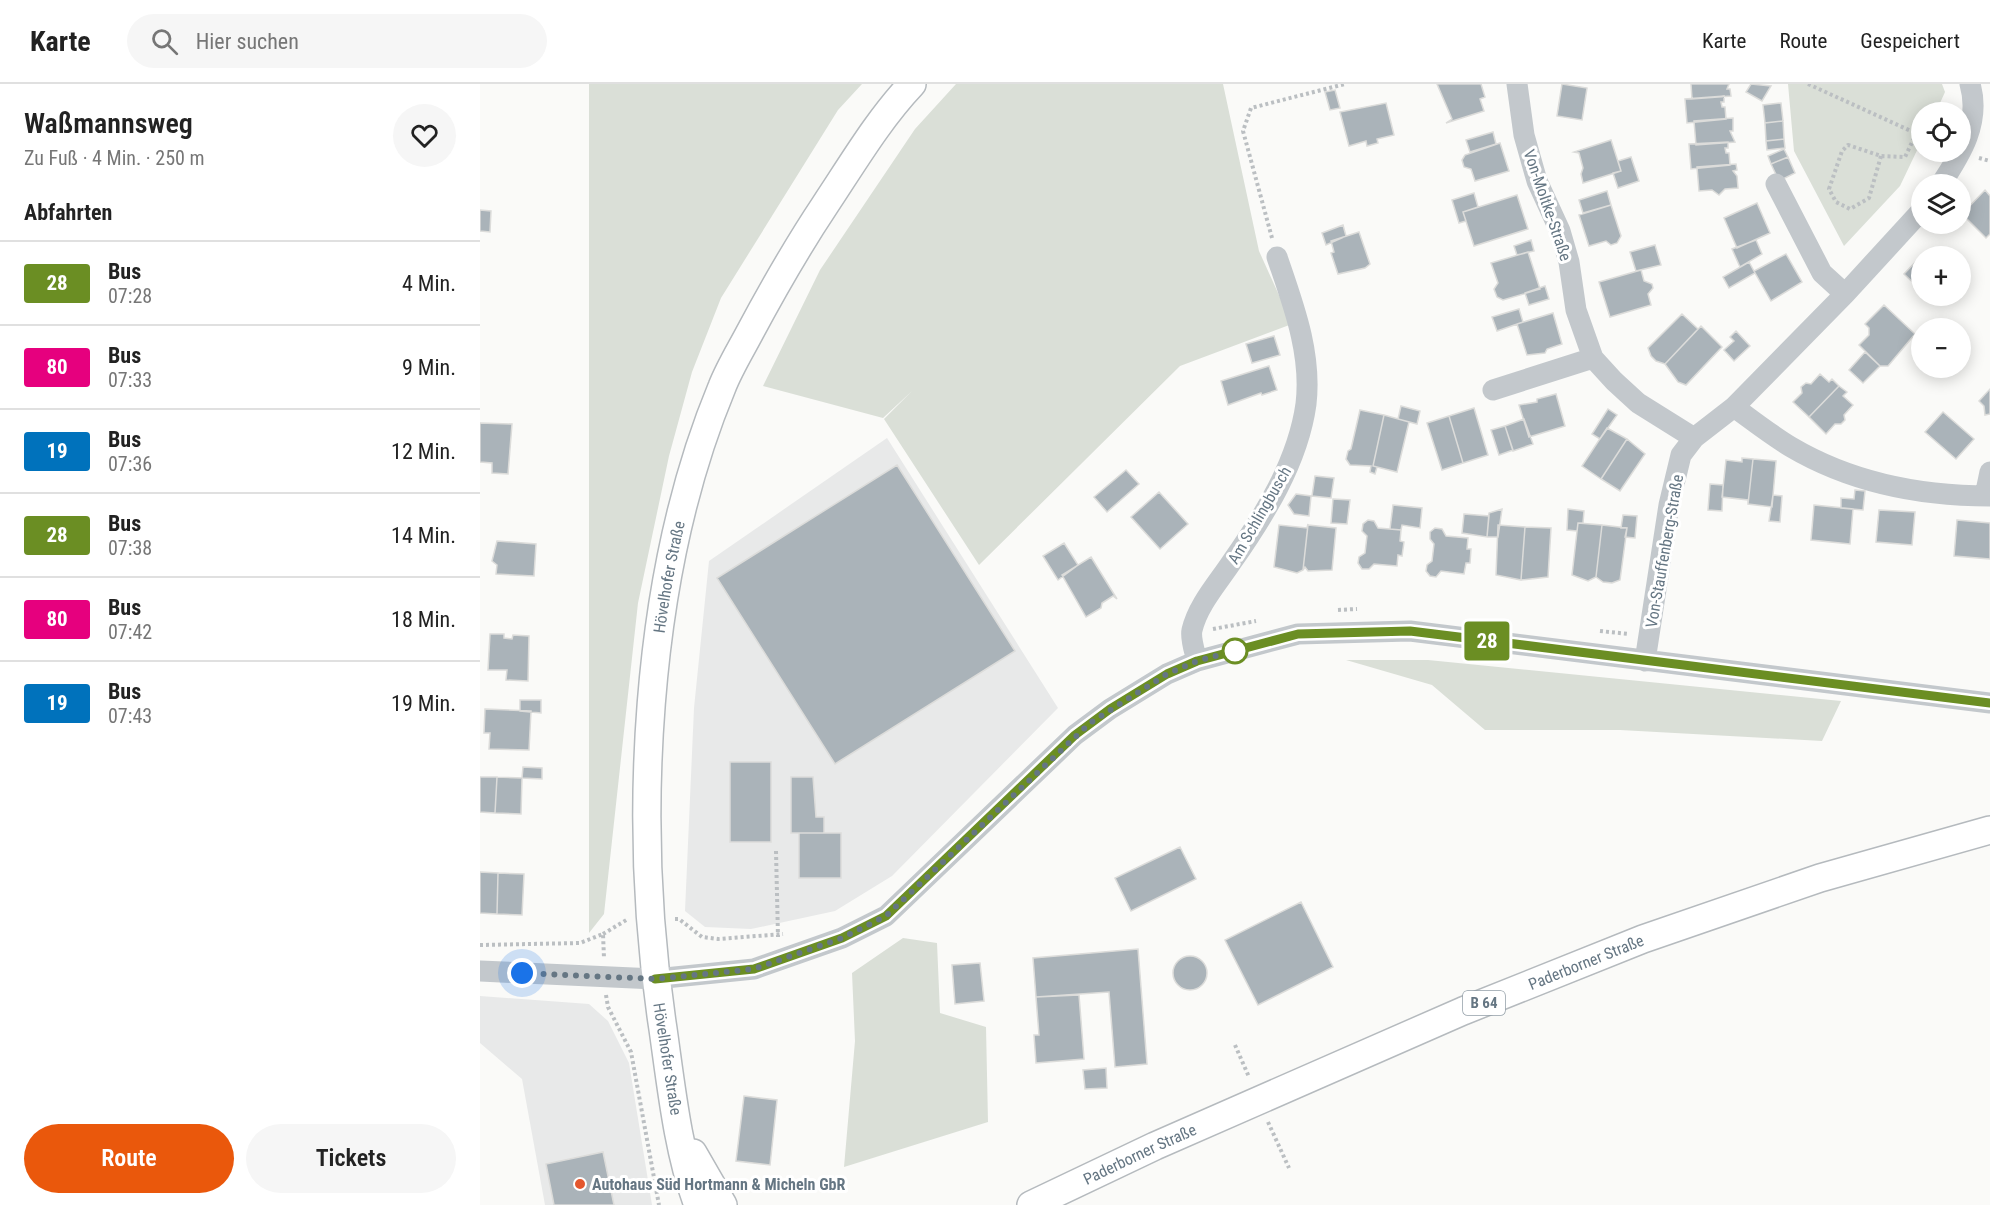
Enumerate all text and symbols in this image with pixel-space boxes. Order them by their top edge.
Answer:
search box [127,14,547,68]
text: Karte [30,25,91,58]
icon: search [148,25,181,58]
text: Hier suchen [196,29,299,54]
text: Karte [1702,29,1746,53]
text: Route [1779,29,1827,53]
text: Gespeichert [1860,29,1960,53]
map controls [1911,102,1971,378]
button: locate [1911,102,1971,162]
button: heart [393,104,456,167]
text: Waßmannsweg [24,107,193,140]
text: Zu Fuß · 4 Min. · 250 m [24,146,205,170]
street label: Von-Moltke-Straße [1520,147,1575,263]
button: layers [1911,174,1971,234]
text: Abfahrten [24,200,112,225]
button: + [1911,246,1971,306]
text: Bus [108,259,141,284]
text: 28 [46,271,68,295]
text: 4 Min. [402,271,456,296]
text: 07:28 [108,284,152,308]
button: − [1911,318,1971,378]
text: Bus [108,343,141,368]
text: 80 [46,355,68,379]
text: 9 Min. [402,355,456,380]
text: 07:33 [108,368,152,392]
text: Bus [108,427,141,452]
text: 19 [46,439,68,463]
text: 12 Min. [391,439,456,464]
text: 07:36 [108,452,152,476]
street label: Am Schlingbusch [1224,463,1295,567]
street label: Von-Stauffenberg-Straße [1642,473,1687,629]
text: Bus [108,511,141,536]
street label: Hövelhofer Straße [650,519,689,634]
text: 28 [46,523,68,547]
text: 14 Min. [391,523,456,548]
text: 07:38 [108,536,152,560]
text: Bus [108,595,141,620]
text: 80 [46,607,68,631]
text: 18 Min. [391,607,456,632]
text: 07:42 [108,620,152,644]
line badge: 28 [1460,622,1514,660]
text: 28 [1476,629,1498,653]
unlabelled marker [1222,638,1248,664]
text: Bus [108,679,141,704]
text: 19 [46,691,68,715]
text: 19 Min. [391,691,456,716]
text: 07:43 [108,704,152,728]
street label: Paderborner Straße [1526,931,1646,994]
your location [507,958,537,988]
road number: B 64 [1463,991,1505,1015]
street label: Hövelhofer Straße [649,1002,686,1117]
street label: Paderborner Straße [1080,1120,1199,1189]
button: Route [24,1124,234,1193]
button: Tickets [246,1124,456,1193]
place label: Autohaus Süd Hortmann & Micheln GbR [592,1175,845,1194]
marker: Autohaus Süd Hortmann & Micheln GbR [573,1177,587,1191]

